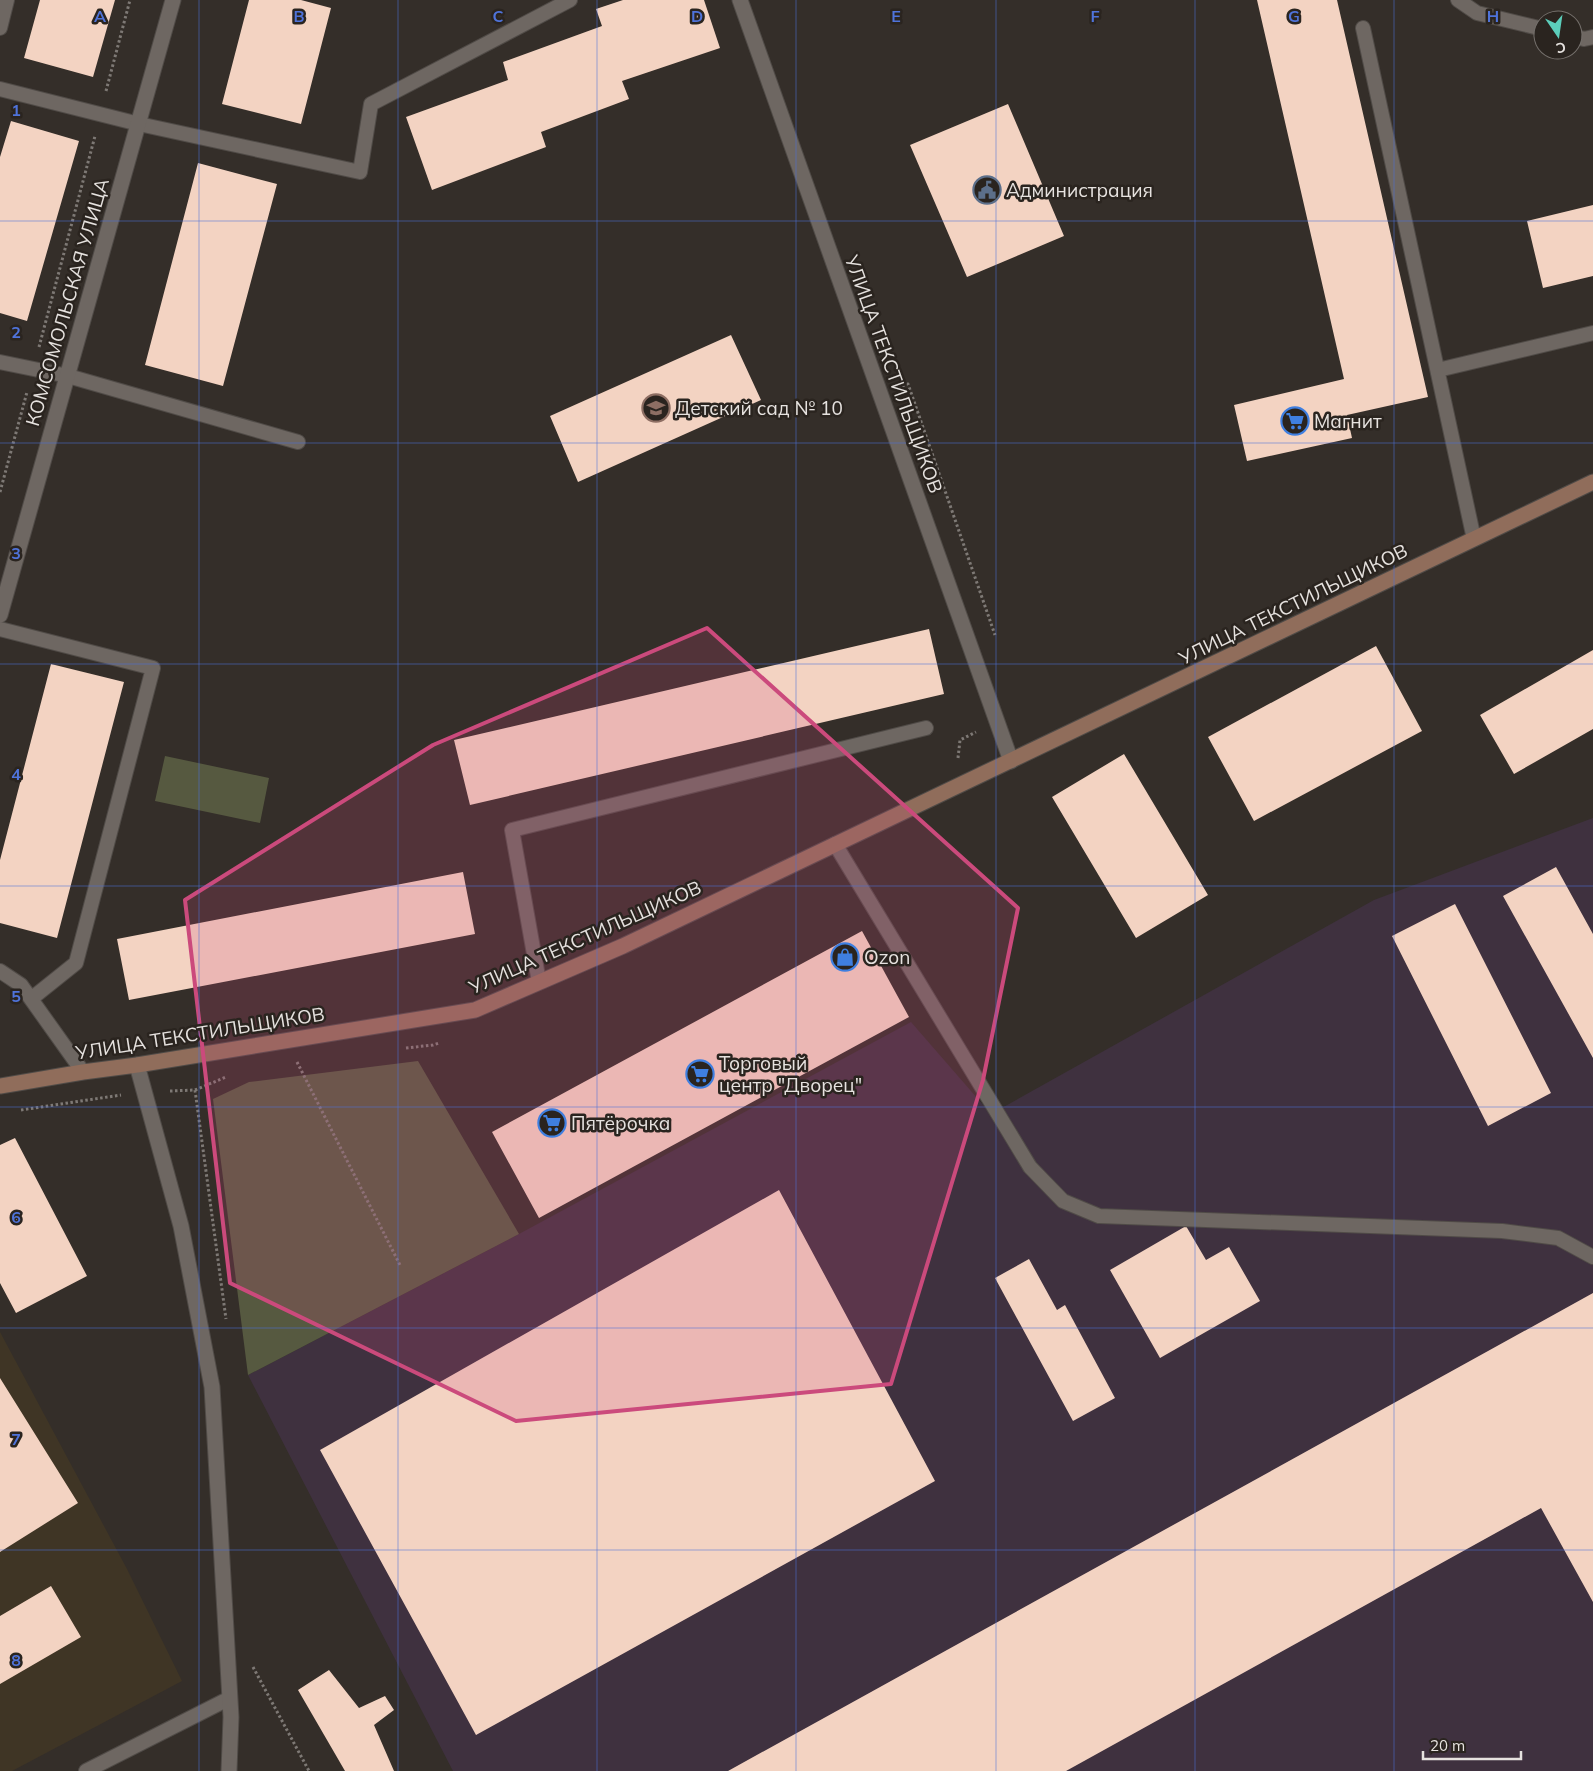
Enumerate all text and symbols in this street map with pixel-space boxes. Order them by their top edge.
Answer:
text: A [94,6,106,26]
text: B [293,6,305,26]
text: C [493,6,504,26]
text: D [691,6,703,26]
text: E [891,6,901,26]
text: F [1090,6,1100,26]
text: G [1288,6,1300,26]
text: H [1487,6,1499,26]
north arrow [1533,10,1583,60]
text: С [1554,38,1568,58]
text: 1 [11,100,21,120]
street label: КОМСОМОЛЬСКАЯ УЛИЦА [20,175,114,429]
public building icon: Администрация [972,175,1002,205]
place label: Администрация [1006,178,1153,202]
street label: УЛИЦА ТЕКСТИЛЬЩИКОВ [839,251,948,496]
text: 2 [11,322,21,342]
school or university icon: Детский сад № 10 [641,393,671,423]
place label: Детский сад № 10 [675,396,843,420]
supermarket icon: Магнит [1280,406,1310,436]
place label: Магнит [1314,409,1382,433]
street label: УЛИЦА ТЕКСТИЛЬЩИКОВ [1174,538,1411,670]
text: 3 [11,543,21,563]
text: 4 [11,764,21,784]
street label: УЛИЦА ТЕКСТИЛЬЩИКОВ [464,875,705,1000]
shop icon: Ozon [830,942,860,972]
place label: Ozon [864,945,910,969]
text: 5 [11,986,21,1006]
street label: УЛИЦА ТЕКСТИЛЬЩИКОВ [73,1001,326,1065]
place label: Торговый центр "Дворец" [719,1051,862,1097]
supermarket icon: Торговый центр "Дворец" [685,1059,715,1089]
supermarket icon: Пятёрочка [537,1108,567,1138]
place label: Пятёрочка [571,1111,670,1135]
text: 6 [11,1207,21,1227]
text: 7 [11,1429,21,1449]
text: 8 [11,1650,21,1670]
scale bar [1423,1728,1520,1760]
text: 20 m [1430,1736,1465,1755]

